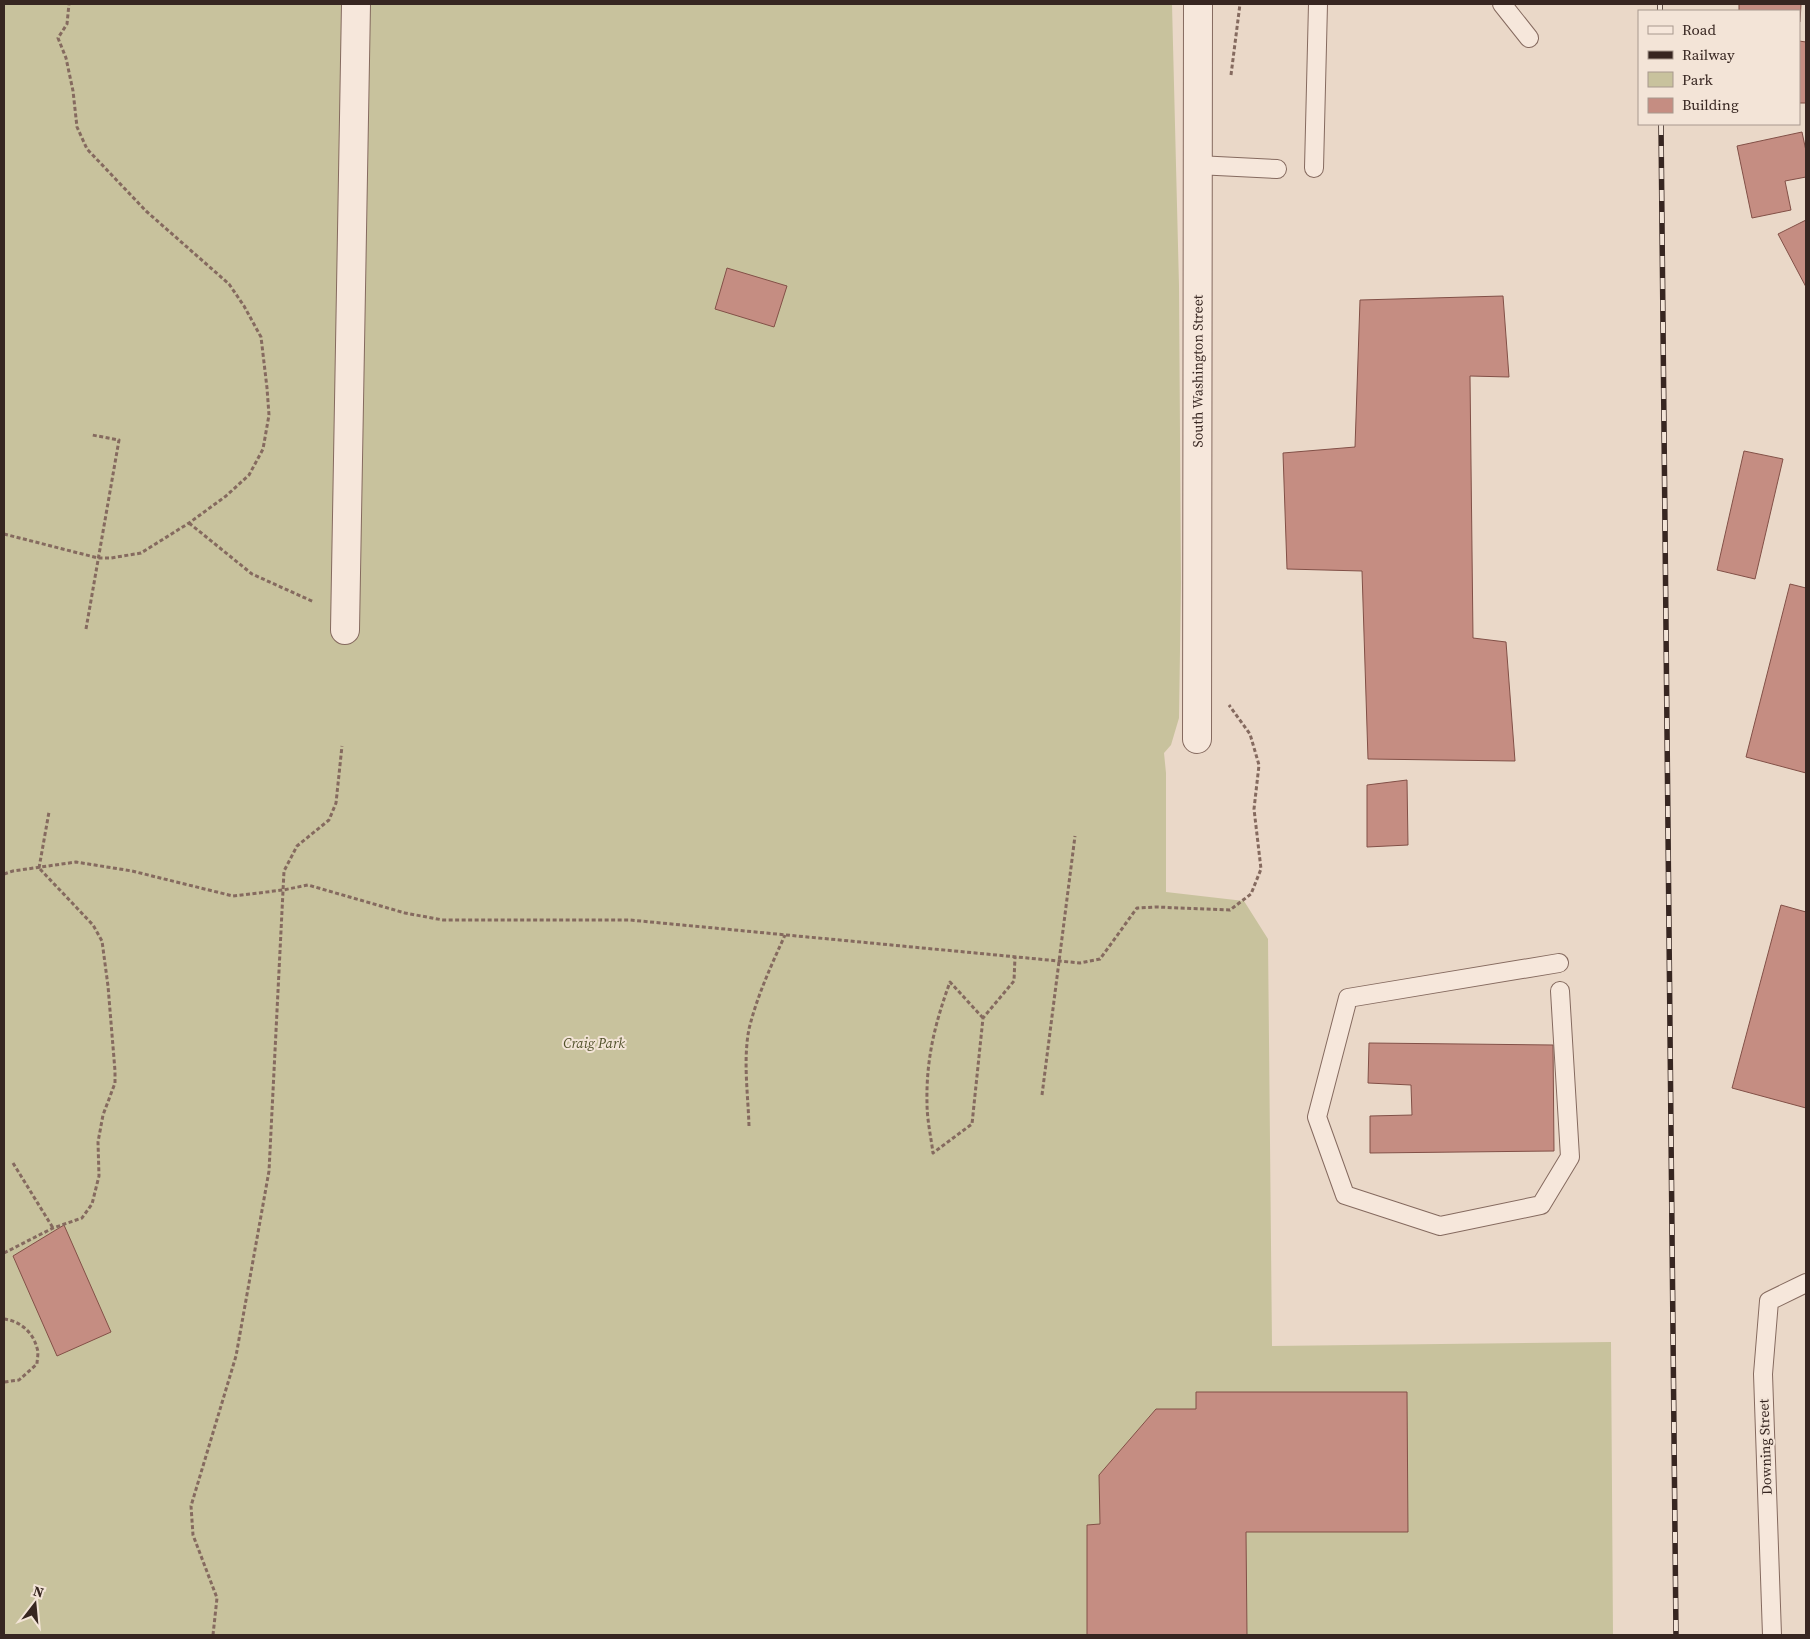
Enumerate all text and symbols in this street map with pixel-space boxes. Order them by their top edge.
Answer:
legend [1638,10,1800,125]
text: Road [1682,19,1716,40]
text: Railway [1682,44,1735,65]
text: Park [1682,69,1714,90]
text: Building [1682,94,1739,115]
street label: South Washington Street [1187,294,1208,447]
park label: Craig Park [563,1033,625,1053]
street label: Downing Street [1753,1398,1777,1495]
north arrow [10,1579,60,1629]
text: N [31,1580,46,1603]

